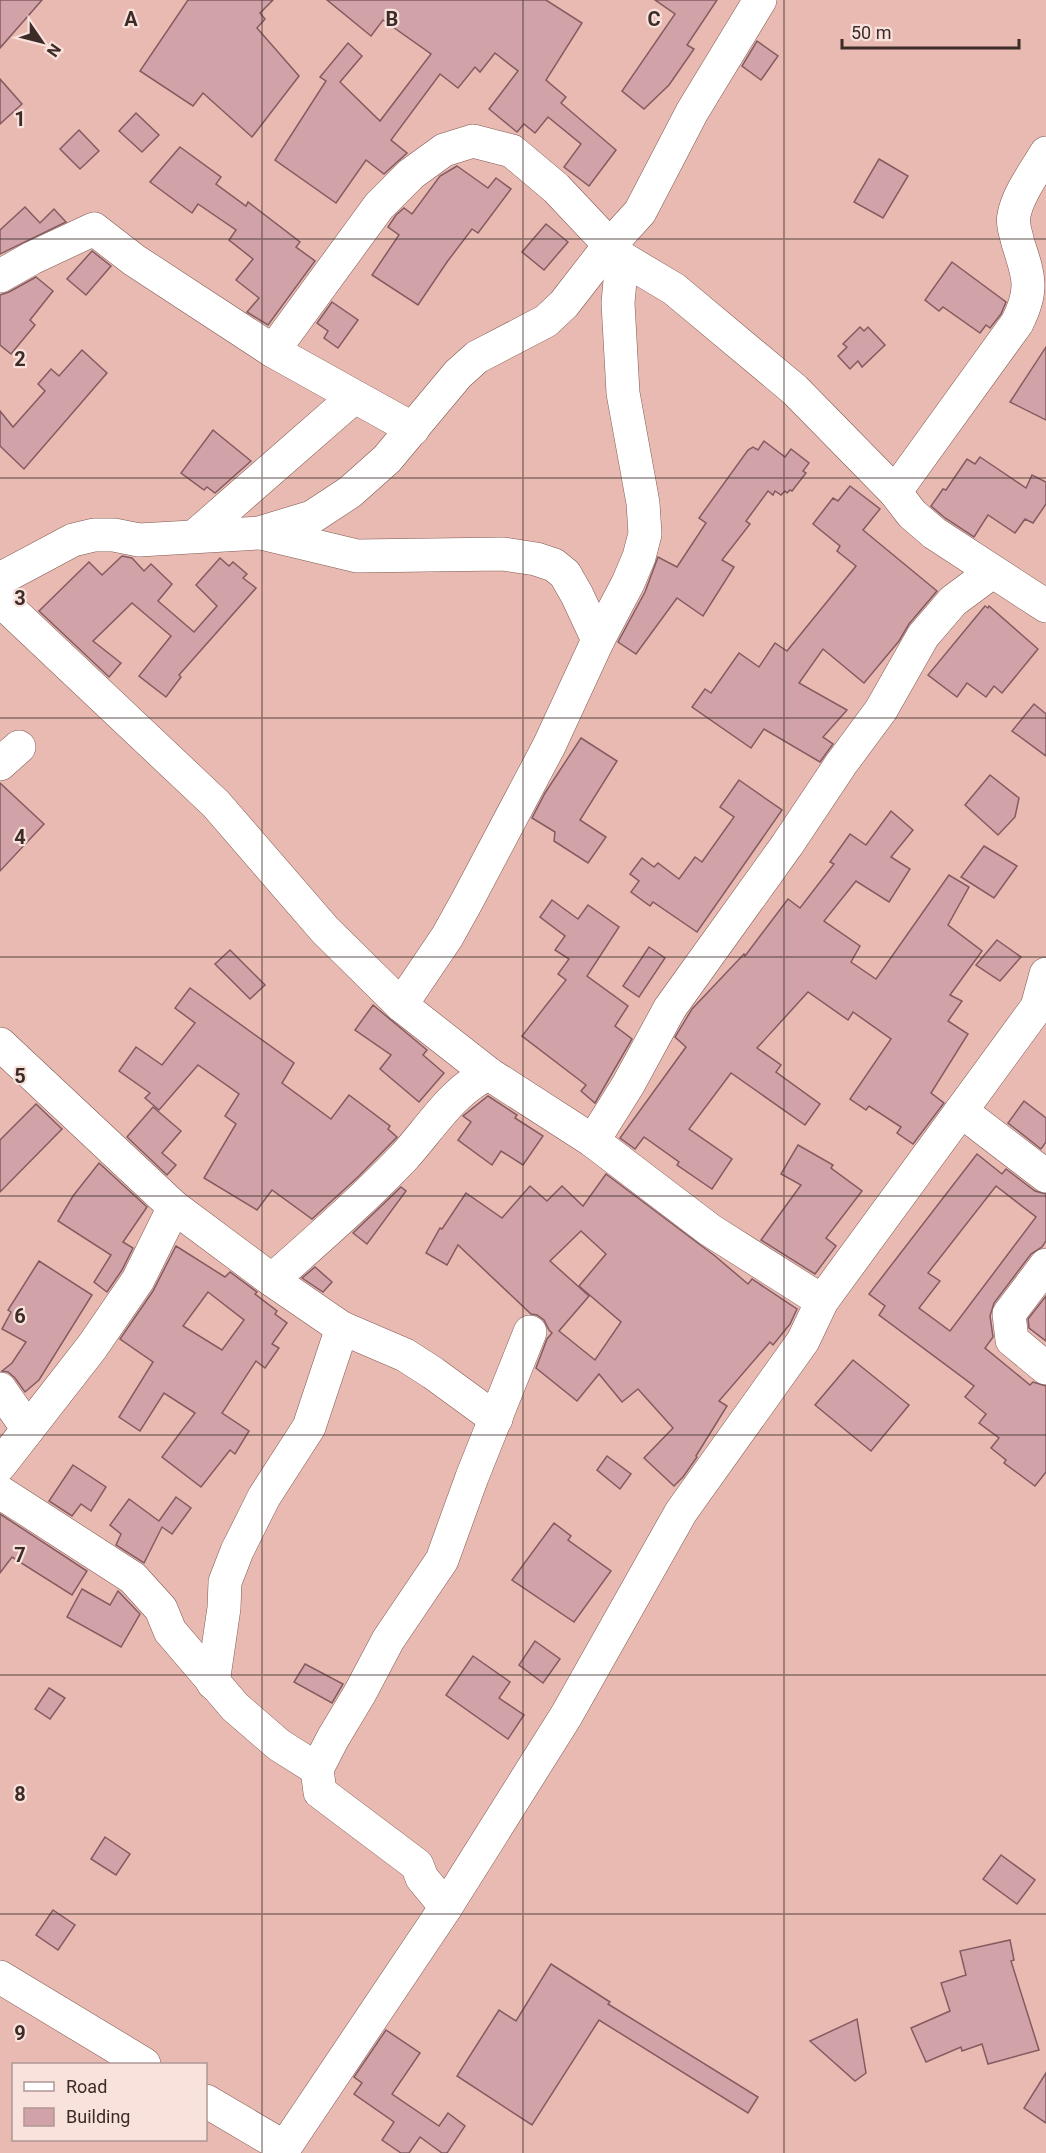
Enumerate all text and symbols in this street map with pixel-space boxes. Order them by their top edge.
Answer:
text: A [124,7,138,31]
text: B [386,7,398,31]
text: C [647,7,661,31]
north arrow [12,12,72,72]
scale bar [842,12,1019,50]
text: 50 m [851,22,891,43]
text: N [43,40,65,60]
text: 1 [14,107,26,131]
text: 2 [14,347,26,371]
text: 3 [14,586,26,610]
text: 4 [14,825,26,849]
text: 5 [14,1064,26,1088]
text: 6 [14,1304,26,1328]
text: 7 [14,1543,26,1567]
text: 8 [14,1782,26,1806]
text: 9 [14,2021,26,2045]
legend [12,2063,207,2141]
text: Road [66,2076,107,2097]
text: Building [66,2106,130,2127]

